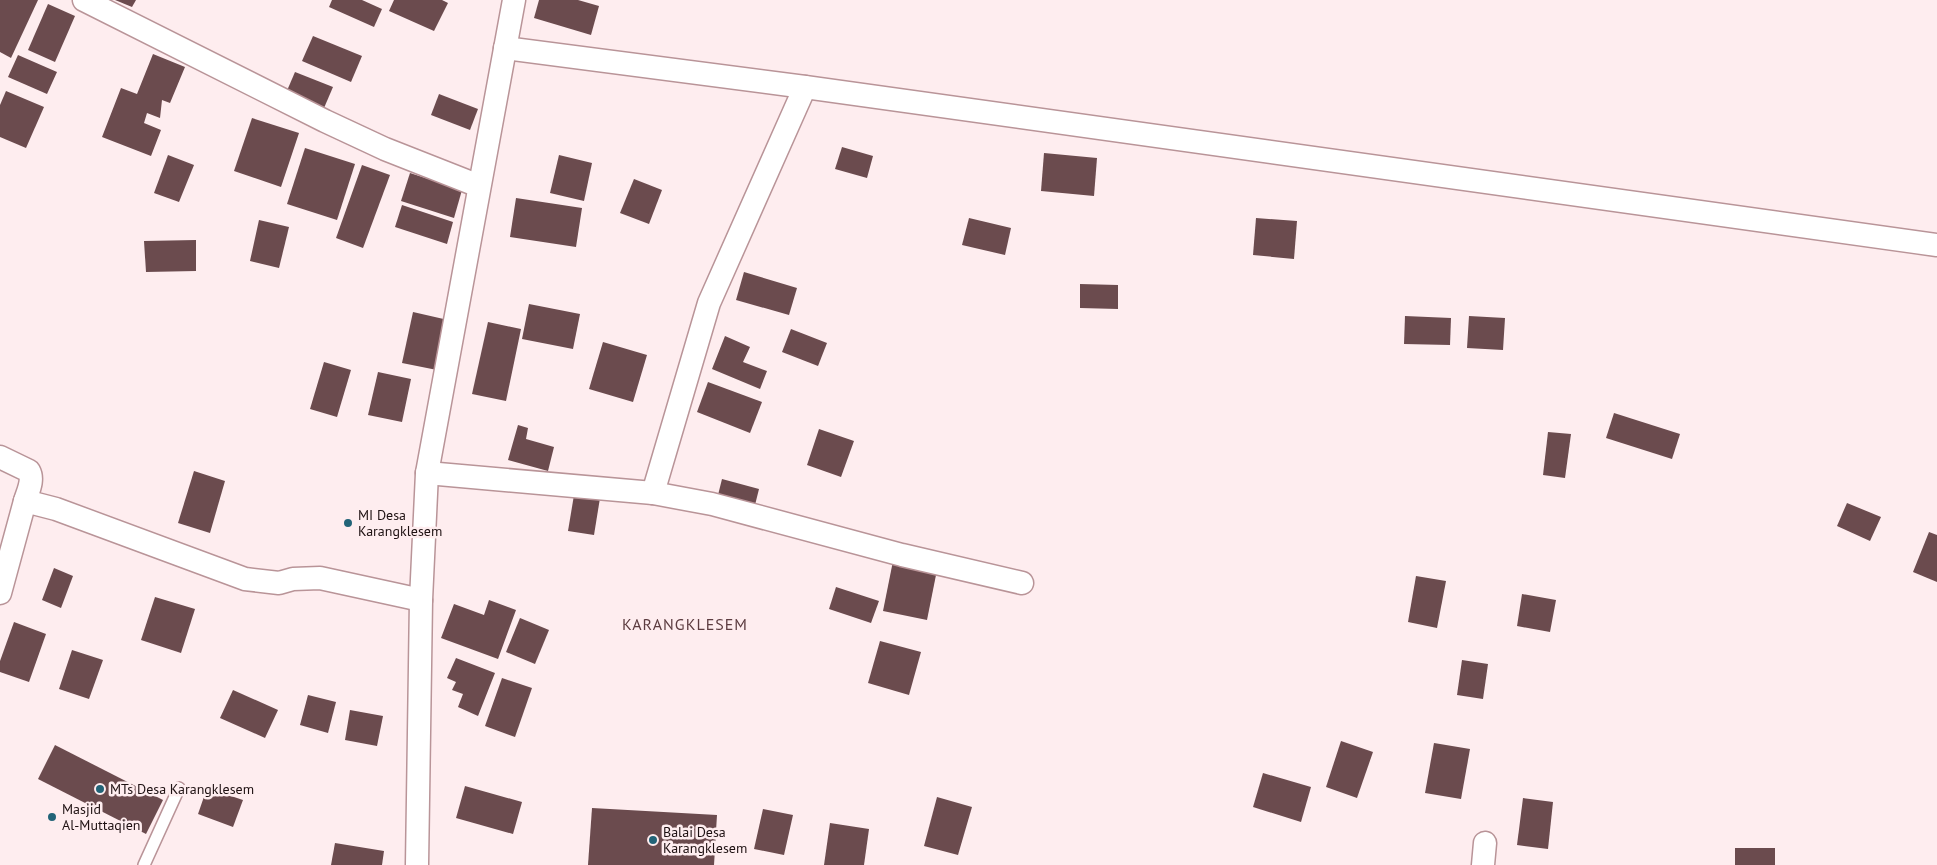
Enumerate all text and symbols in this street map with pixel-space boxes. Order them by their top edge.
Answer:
place label: MI Desa Karangklesem [358,506,442,540]
marker: MI Desa Karangklesem [342,517,354,529]
district label: KARANGKLESEM [622,614,748,634]
place label: MTs Desa Karangklesem [110,780,254,798]
marker: MTs Desa Karangklesem [94,783,106,795]
place label: Masjid Al-Muttaqien [62,800,140,834]
marker: Masjid Al-Muttaqien [46,811,58,823]
place label: Balai Desa Karangklesem [663,823,747,857]
marker: Balai Desa Karangklesem [647,834,659,846]

